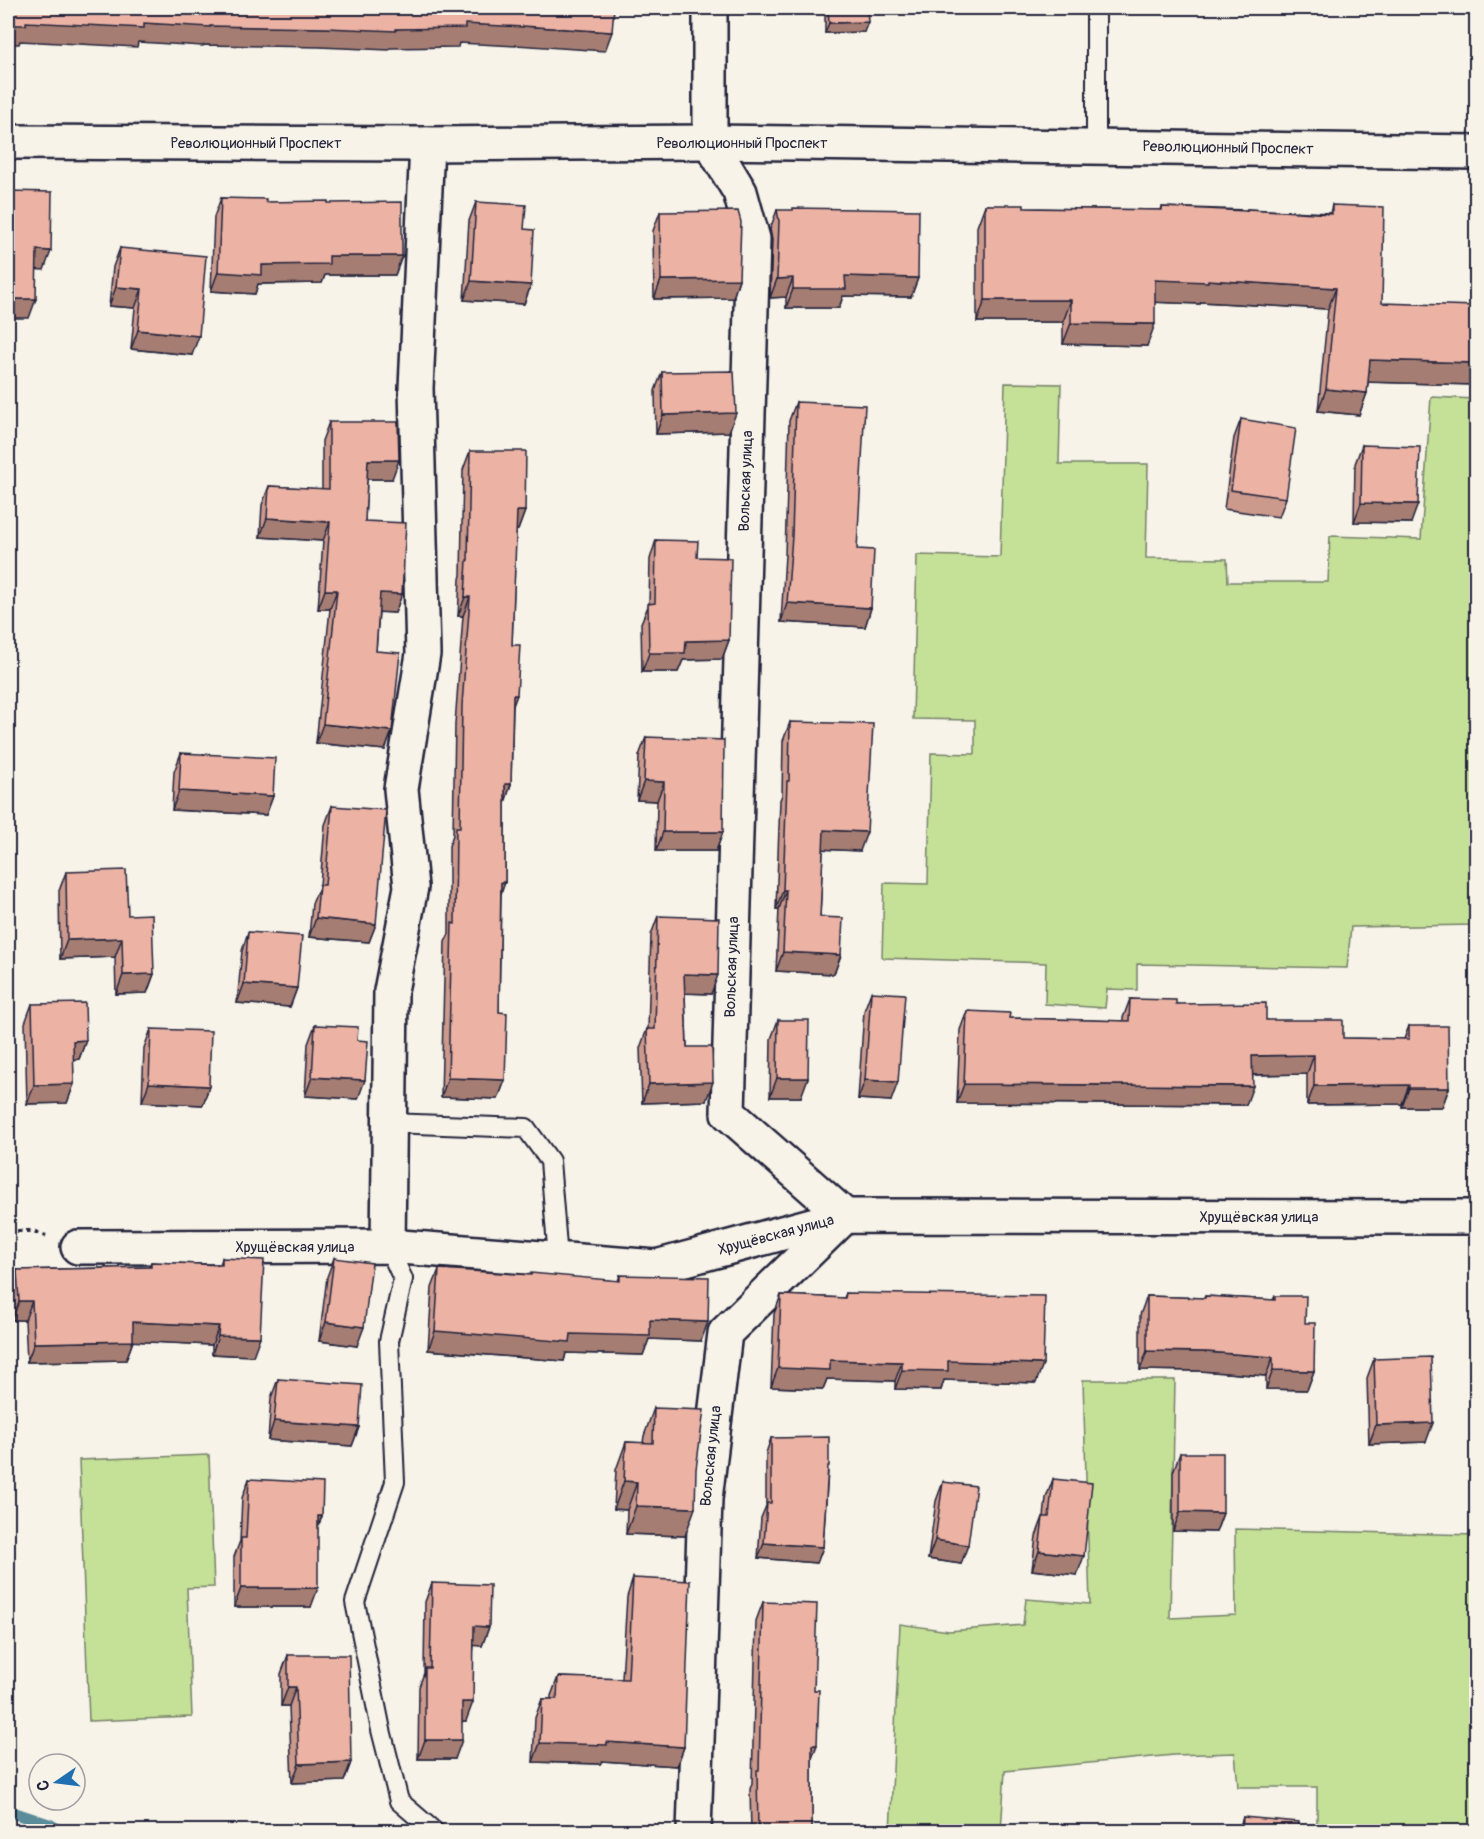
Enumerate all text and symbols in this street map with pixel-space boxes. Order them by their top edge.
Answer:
street label: Революционный Проспект [170,134,342,153]
street label: Революционный Проспект [656,134,828,153]
street label: Революционный Проспект [1142,137,1314,159]
street label: Вольская улица [735,430,757,532]
street label: Вольская улица [721,916,743,1018]
street label: Хрущёвская улица [1199,1208,1319,1227]
street label: Хрущёвская улица [716,1210,836,1260]
street label: Хрущёвская улица [235,1238,355,1257]
street label: Вольская улица [696,1405,726,1507]
north arrow [27,1752,87,1812]
text: С [32,1778,54,1793]

